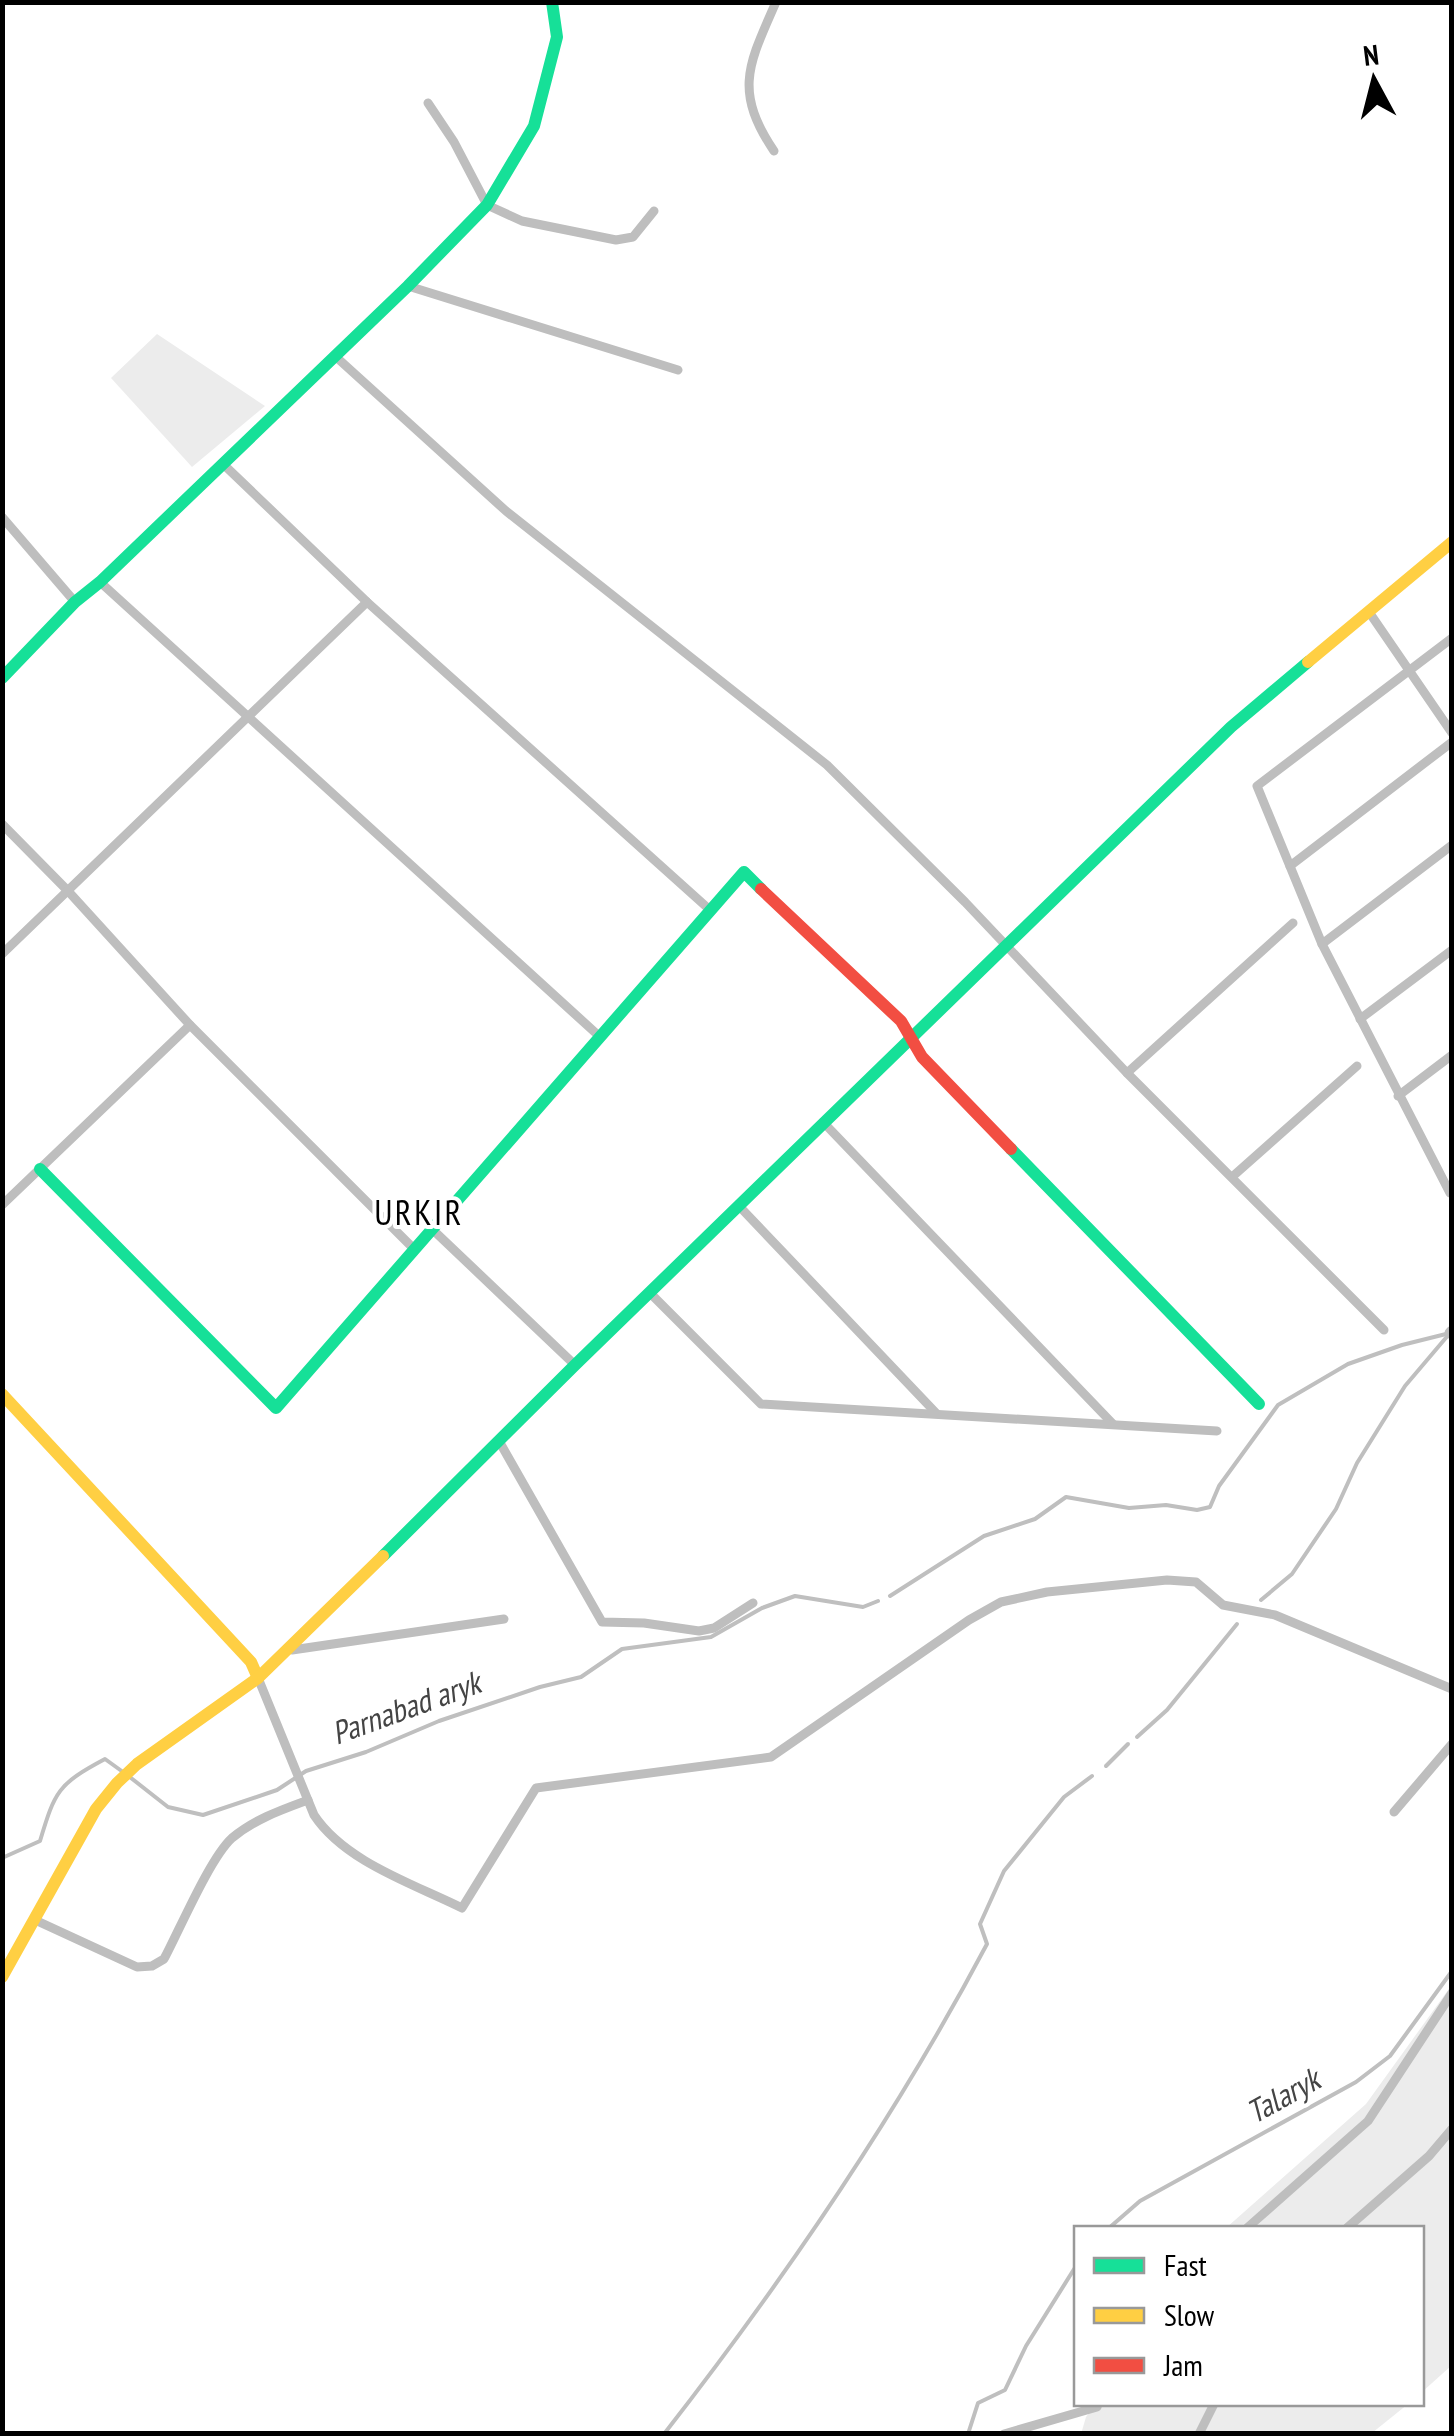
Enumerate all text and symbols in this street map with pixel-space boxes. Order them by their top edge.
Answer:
north arrow [1324,30,1424,130]
text: N [1361,35,1381,74]
district label: URKIR [374,1189,464,1235]
water label: Parnabad aryk [325,1660,489,1753]
water label: Talaryk [1238,2056,1330,2132]
legend [1074,2226,1424,2406]
text: Fast [1164,2245,1208,2284]
text: Slow [1164,2295,1215,2334]
text: Jam [1163,2345,1203,2384]

